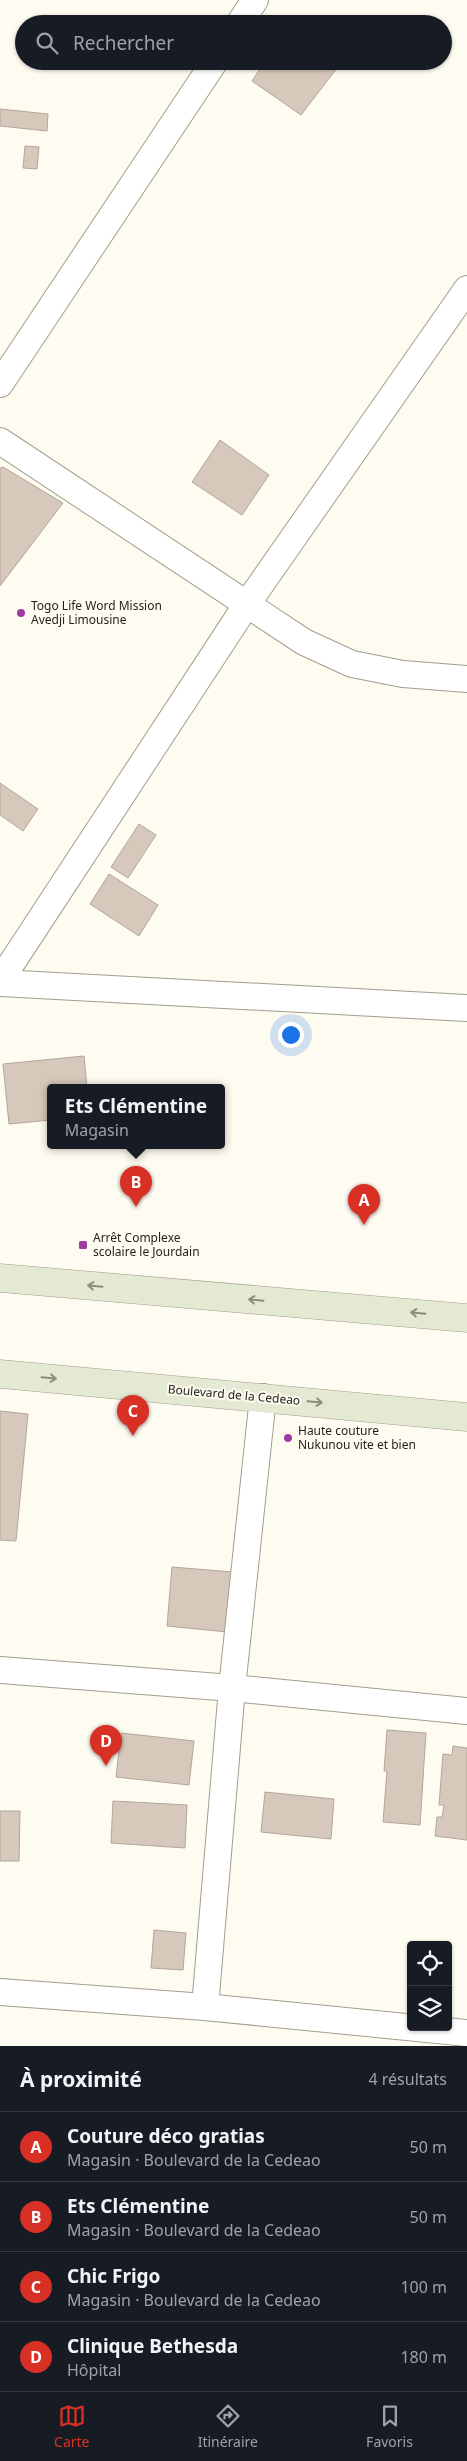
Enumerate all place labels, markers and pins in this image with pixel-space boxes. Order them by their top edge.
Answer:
place label: Togo Life Word Mission Avedji Limousine [31,597,162,628]
marker: Togo Life Word Mission Avedji Limousine [15,607,27,619]
pin: B [120,1166,152,1207]
pin: A [348,1184,380,1225]
place label: Arrêt Complexe scolaire le Jourdain [93,1229,200,1260]
marker: Arrêt Complexe scolaire le Jourdain [77,1239,89,1251]
pin: C [117,1395,149,1436]
place label: Haute couture Nukunou vite et bien [298,1422,416,1453]
marker: Haute couture Nukunou vite et bien [282,1432,294,1444]
pin: D [90,1725,122,1766]

